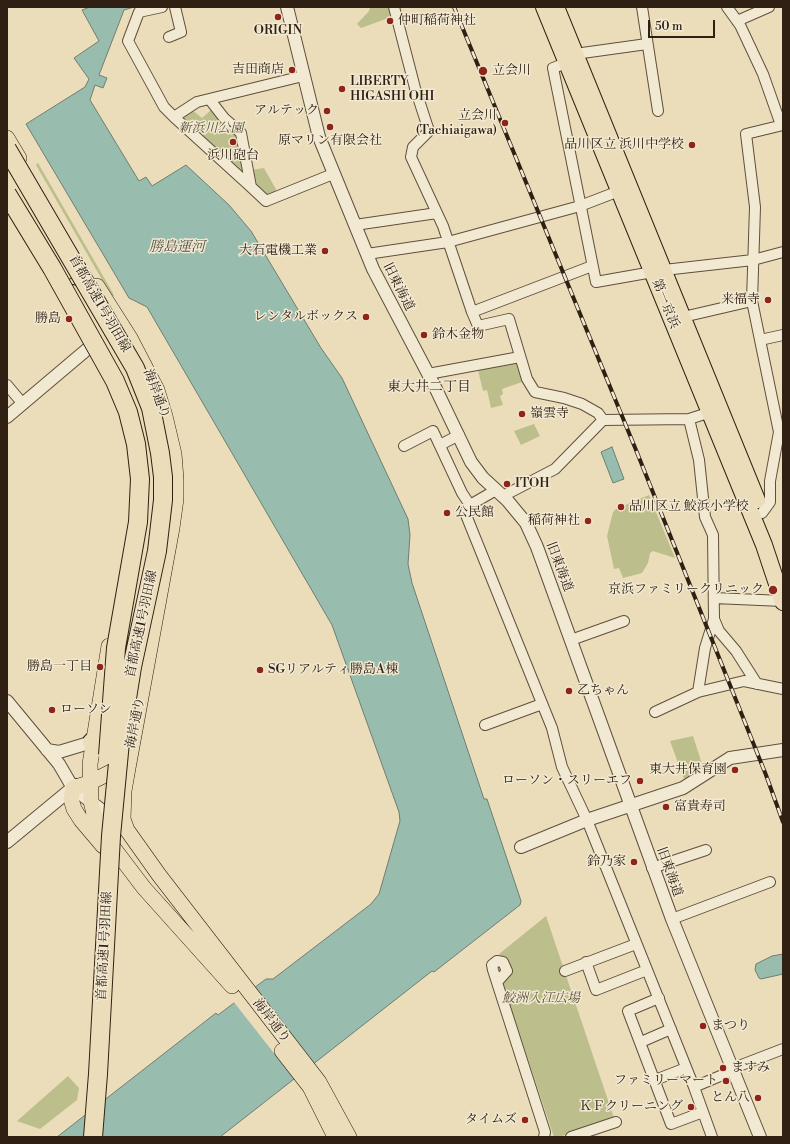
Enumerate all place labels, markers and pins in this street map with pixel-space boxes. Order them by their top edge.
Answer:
marker: ORIGIN [273,12,283,22]
place label: 仲町稲荷神社 [398,13,476,29]
marker: 仲町稲荷神社 [385,16,395,26]
place label: ORIGIN [254,23,302,39]
place label: 吉田商店 [232,62,284,78]
place label: 立会川 [492,63,531,79]
marker: 吉田商店 [287,65,297,75]
marker: 立会川 [477,65,489,77]
place label: LIBERTY HIGASHI OHI [350,74,434,105]
marker: LIBERTY HIGASHI OHI [337,84,347,94]
place label: アルテック [254,103,319,119]
marker: アルテック [322,106,332,116]
place label: 立会川 (Tachiaigawa) [416,108,497,139]
marker: 立会川 (Tachiaigawa) [500,118,510,128]
marker: 原マリン有限会社 [325,122,335,132]
place label: 原マリン有限会社 [278,133,382,149]
marker: 浜川砲台 [228,137,238,147]
place label: 品川区立 浜川中学校 [564,137,684,153]
marker: 品川区立 浜川中学校 [687,140,697,150]
place label: 浜川砲台 [207,148,259,164]
place label: 大石電機工業 [239,243,317,259]
marker: 大石電機工業 [320,246,330,256]
place label: 来福寺 [721,292,760,308]
marker: 来福寺 [763,295,773,305]
place label: レンタルボックス [254,309,358,325]
place label: 勝島 [35,311,61,327]
marker: レンタルボックス [361,312,371,322]
marker: 勝島 [64,314,74,324]
place label: 鈴木金物 [432,327,484,343]
marker: 鈴木金物 [419,330,429,340]
place label: 嶺雲寺 [530,406,569,422]
marker: 嶺雲寺 [517,409,527,419]
place label: ITOH [515,476,550,492]
marker: ITOH [502,479,512,489]
place label: 品川区立 鮫浜小学校 [629,499,749,515]
marker: 品川区立 鮫浜小学校 [616,502,626,512]
place label: 公民館 [455,505,494,521]
marker: 公民館 [442,508,452,518]
place label: 稲荷神社 [528,513,580,529]
marker: 稲荷神社 [583,516,593,526]
place label: 京浜ファミリークリニック [608,582,764,598]
marker: 京浜ファミリークリニック [767,584,779,596]
place label: 勝島一丁目 [27,659,92,675]
marker: 勝島一丁目 [95,662,105,672]
place label: SGリアルティ勝島A棟 [268,662,398,678]
marker: SGリアルティ勝島A棟 [255,665,265,675]
place label: 乙ちゃん [577,683,629,699]
marker: 乙ちゃん [564,686,574,696]
place label: ローソン [60,702,112,718]
marker: ローソン [47,705,57,715]
place label: 東大井保育園 [649,762,727,778]
marker: 東大井保育園 [730,765,740,775]
place label: ローソン・スリーエフ [502,773,632,789]
marker: ローソン・スリーエフ [635,776,645,786]
place label: 富貴寿司 [674,799,726,815]
marker: 富貴寿司 [661,802,671,812]
place label: 鈴乃家 [587,854,626,870]
marker: 鈴乃家 [629,857,639,867]
place label: まつり [711,1018,750,1034]
marker: まつり [698,1021,708,1031]
place label: ますみ [731,1060,770,1076]
marker: ますみ [718,1063,728,1073]
place label: ファミリーマート [614,1073,718,1089]
marker: ファミリーマート [721,1076,731,1086]
place label: とん八 [711,1090,750,1106]
marker: とん八 [753,1093,763,1103]
place label: ＫＦクリーニング [579,1099,683,1115]
marker: ＫＦクリーニング [686,1102,696,1112]
place label: タイムズ [465,1112,517,1128]
marker: タイムズ [520,1115,530,1125]

